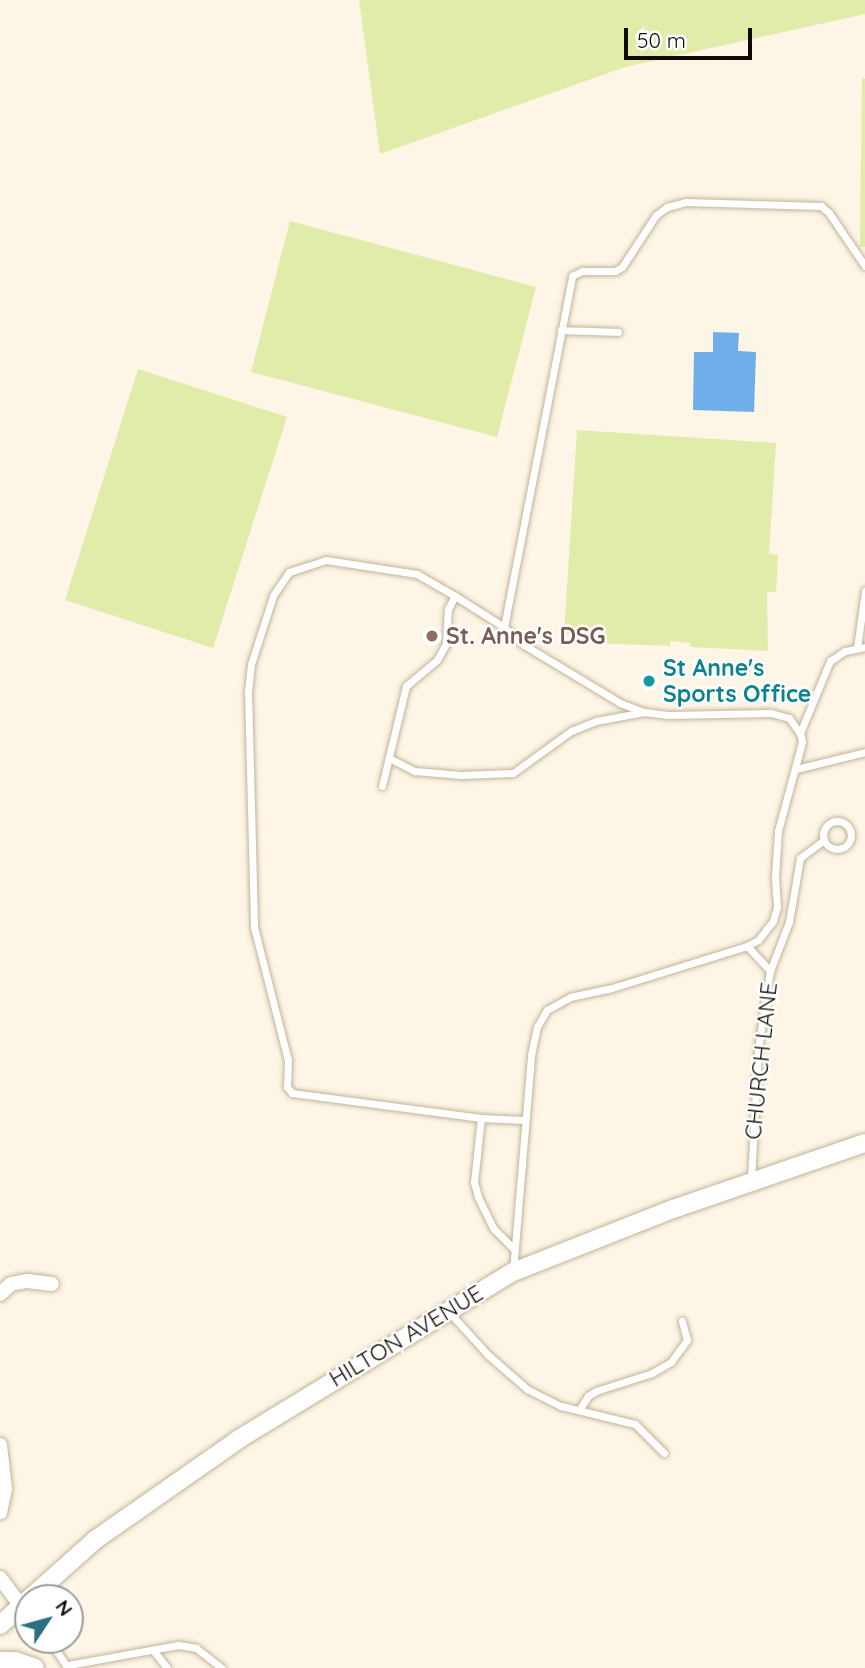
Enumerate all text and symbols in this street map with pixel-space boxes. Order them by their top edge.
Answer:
scale bar [627,14,755,58]
text: 50 m [637,27,686,53]
place label: St. Anne's DSG [446,622,606,650]
marker: St. Anne's DSG [424,628,440,644]
place label: St Anne's Sports Office [663,654,811,708]
marker: St Anne's Sports Office [641,673,657,689]
street label: CHURCH LANE [739,981,783,1141]
street label: HILTON AVENUE [324,1279,488,1393]
north arrow [14,1584,84,1654]
text: N [51,1595,78,1621]

